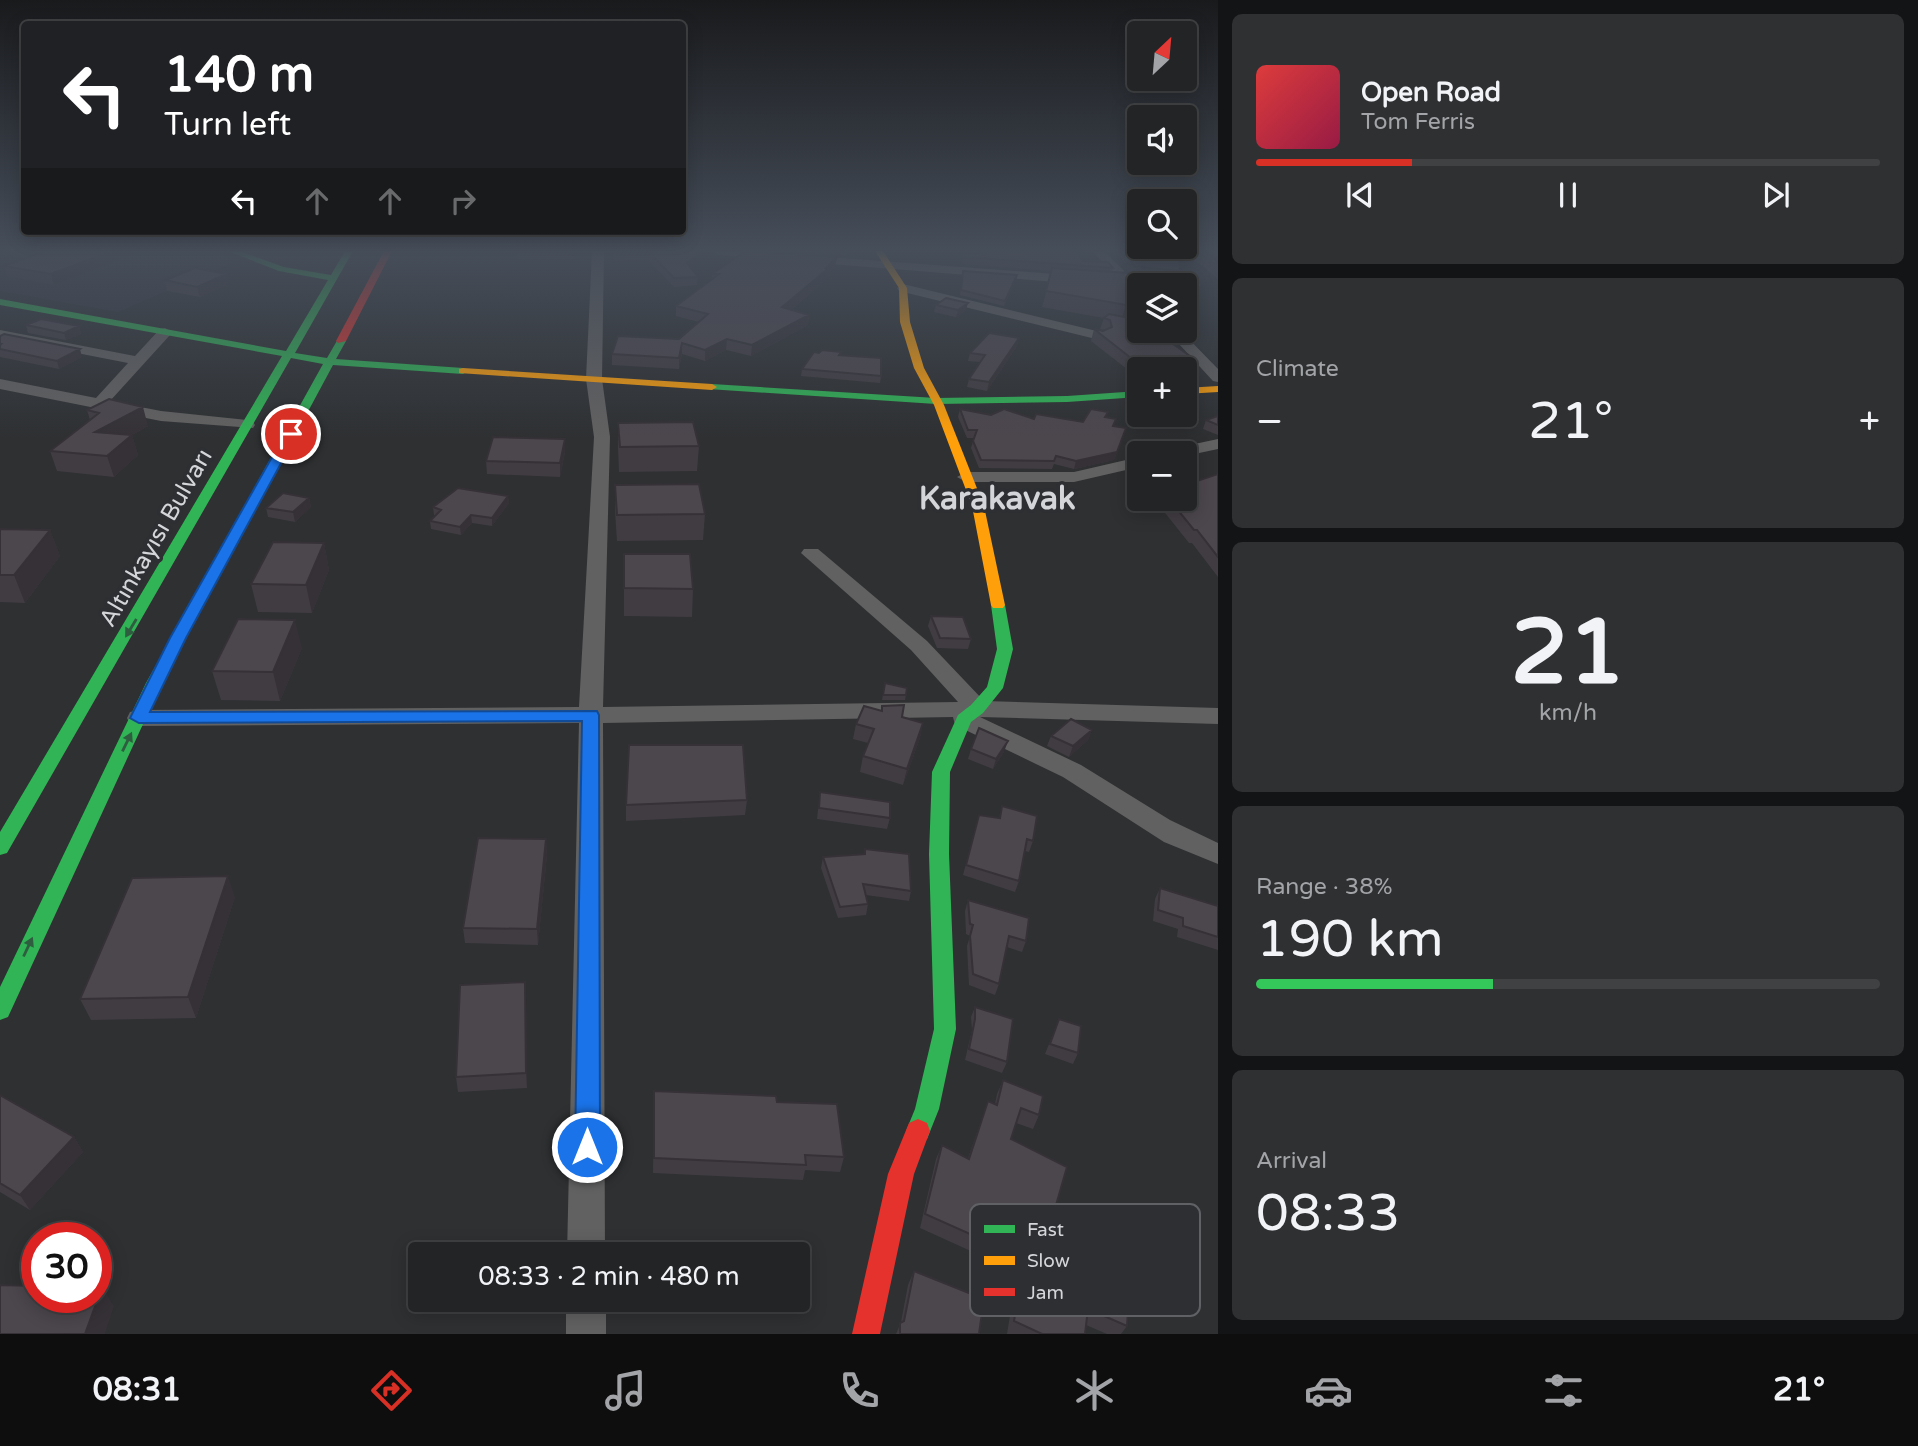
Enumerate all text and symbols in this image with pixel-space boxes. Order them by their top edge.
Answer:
north arrow [1127,21,1197,91]
map controls [1127,21,1197,511]
text: 140 m [164,46,314,105]
icon: left [49,49,140,140]
text: Open Road [1361,77,1501,108]
button: sound [1127,105,1197,175]
text: Turn left [164,106,291,144]
text: Tom Ferris [1361,108,1475,136]
icon: previous [1341,176,1379,214]
icon: pause [1549,176,1587,214]
icon: next [1757,176,1795,214]
icon: left [225,182,263,220]
icon: ahead [298,182,336,220]
icon: ahead [371,182,409,220]
icon: right [444,182,482,220]
button: search [1127,189,1197,259]
button: layers [1127,273,1197,343]
text: Climate [1256,355,1339,383]
button: + [1127,357,1197,427]
text: 21° [1528,390,1613,453]
text: − [1256,399,1283,445]
text: + [1859,399,1880,445]
pin [261,404,321,464]
icon: arrive [272,415,310,453]
button: − [1127,441,1197,511]
street label: Altınkayısı Bulvarı [93,444,219,632]
district label: Karakavak [919,480,1075,518]
text: 21 [1511,598,1625,708]
one-way arrow [125,618,137,637]
text: km/h [1539,699,1597,727]
one-way arrow [121,732,132,752]
text: Range · 38% [1256,873,1392,901]
text: 190 km [1256,908,1444,971]
one-way arrow [23,937,34,958]
position arrow [550,1110,624,1184]
text: Arrival [1256,1147,1327,1175]
text: 08:33 [1256,1182,1400,1245]
legend [970,1204,1200,1316]
text: Fast [1027,1219,1064,1241]
speed limit sign: 30 [21,1222,112,1313]
text: Slow [1027,1250,1070,1272]
text: 08:33 · 2 min · 480 m [478,1261,740,1292]
text: Jam [1027,1282,1064,1304]
icon: directions [367,1366,416,1415]
icon: music [601,1366,650,1415]
icon: phone [835,1366,884,1415]
icon: climate [1070,1366,1119,1415]
icon: car [1304,1366,1353,1415]
icon: filters [1539,1366,1588,1415]
text: 08:31 [93,1371,181,1409]
text: 21° [1773,1371,1825,1409]

